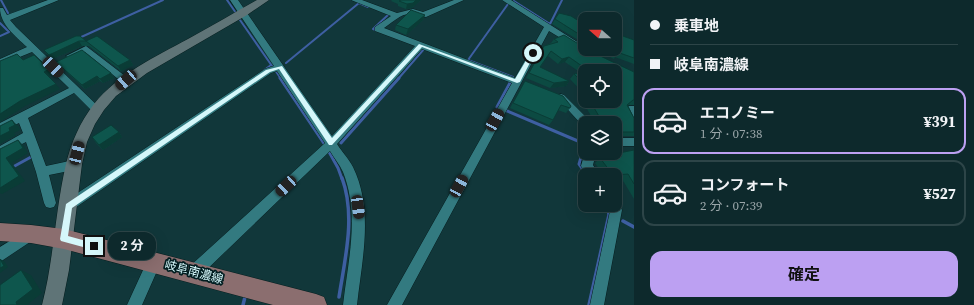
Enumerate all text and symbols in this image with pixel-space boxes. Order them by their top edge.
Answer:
north arrow [578,12,622,56]
map controls [578,12,622,212]
text: 乗車地 [674,15,719,36]
route start [524,44,542,62]
car [40,54,66,80]
text: 岐阜南濃線 [674,54,749,75]
button: locate [578,64,622,108]
car [113,68,139,92]
text: エコノミー [700,102,775,123]
icon: car [652,103,688,139]
car [484,107,506,133]
text: ¥391 [923,111,956,132]
button: layers [578,116,622,160]
text: 1 分 · 07:38 [700,125,762,142]
car [68,140,86,166]
button: + [578,168,622,212]
car [273,173,299,199]
car [448,173,470,199]
text: コンフォート [700,174,790,195]
icon: car [652,175,688,211]
text: ¥527 [923,183,956,204]
car [350,194,366,220]
text: 2 分 · 07:39 [700,197,762,214]
callout: 2 分 [108,232,156,260]
route end [85,237,103,255]
text: 2 分 [121,237,143,254]
button: 確定 [650,251,958,297]
street label: 岐阜南濃線 [163,257,225,287]

